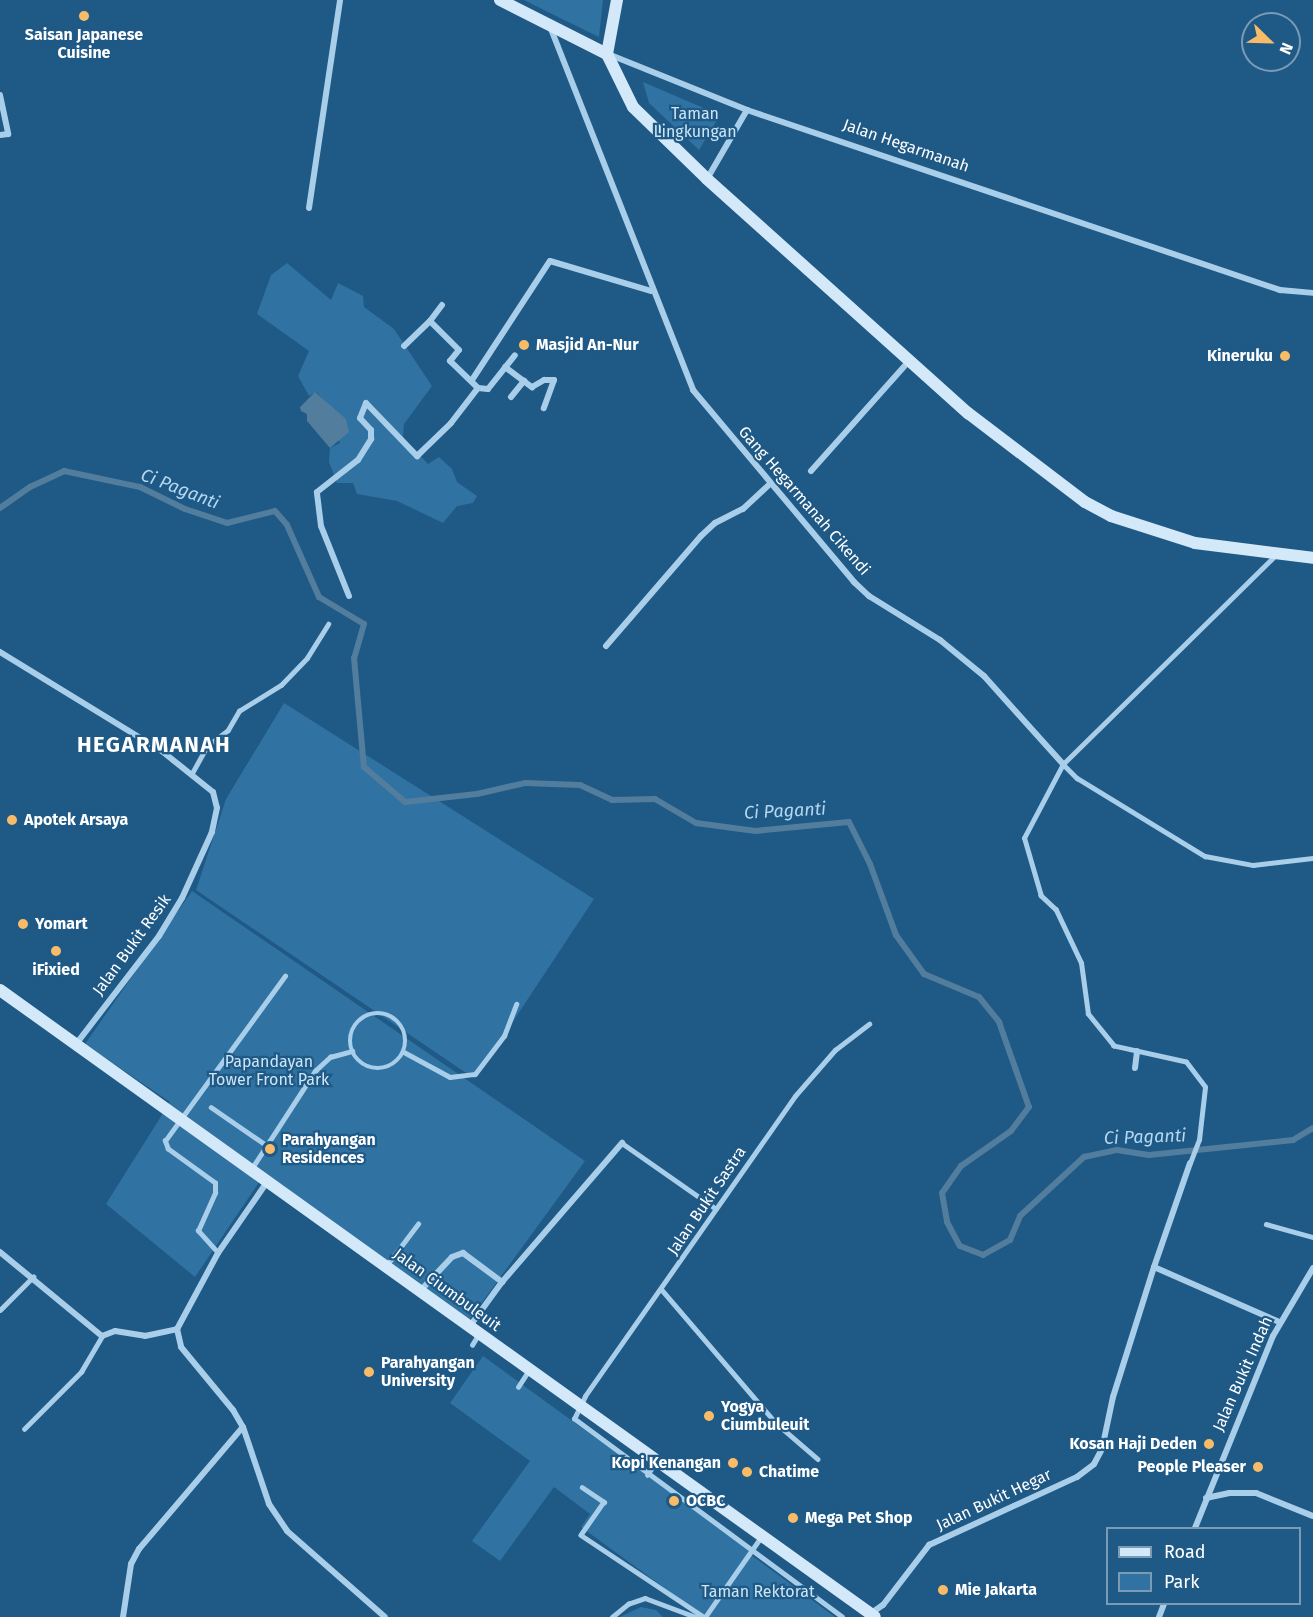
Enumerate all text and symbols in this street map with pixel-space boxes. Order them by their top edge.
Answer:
marker: Saisan Japanese Cuisine [77,9,91,23]
north arrow [1241,12,1301,72]
place label: Saisan Japanese Cuisine [25,25,143,63]
text: N [1275,40,1297,57]
park label: Taman Lingkungan [653,104,737,142]
street label: Jalan Hegarmanah [840,115,972,177]
place label: Masjid An-Nur [536,335,639,355]
marker: Masjid An-Nur [517,338,531,352]
place label: Kineruku [1207,346,1273,366]
marker: Kineruku [1278,349,1292,363]
street label: Gang Hegarmanah Cikendi [734,423,874,579]
water label: Ci Paganti [138,464,222,514]
district label: HEGARMANAH [77,732,231,758]
water label: Ci Paganti [743,798,827,824]
place label: Apotek Arsaya [24,810,128,830]
marker: Apotek Arsaya [5,813,19,827]
street label: Jalan Bukit Resik [89,891,175,999]
place label: Yomart [35,914,88,934]
marker: Yomart [16,917,30,931]
marker: iFixied [49,944,63,958]
place label: iFixied [32,960,80,980]
park label: Papandayan Tower Front Park [209,1052,329,1090]
water label: Ci Paganti [1104,1125,1186,1149]
place label: Parahyangan Residences [282,1130,376,1168]
marker: Parahyangan Residences [263,1142,277,1156]
street label: Jalan Bukit Sastra [664,1143,750,1259]
street label: Jalan Ciumbuleuit [389,1244,505,1336]
street label: Jalan Bukit Indah [1209,1314,1277,1434]
place label: Parahyangan University [381,1353,475,1391]
marker: Parahyangan University [362,1365,376,1379]
place label: Yogya Ciumbuleuit [721,1397,809,1435]
marker: Yogya Ciumbuleuit [702,1409,716,1423]
place label: Kosan Haji Deden [1069,1434,1197,1454]
marker: Kosan Haji Deden [1202,1437,1216,1451]
place label: Kopi Kenangan [612,1453,721,1473]
marker: Kopi Kenangan [726,1456,740,1470]
place label: People Pleaser [1137,1457,1246,1477]
marker: People Pleaser [1251,1460,1265,1474]
place label: Chatime [759,1462,819,1482]
marker: Chatime [740,1465,754,1479]
street label: Jalan Bukit Hegar [933,1465,1055,1535]
place label: OCBC [686,1491,725,1511]
marker: OCBC [667,1494,681,1508]
place label: Mega Pet Shop [805,1508,913,1528]
marker: Mega Pet Shop [786,1511,800,1525]
legend [1106,1527,1301,1605]
text: Road [1164,1541,1206,1563]
text: Park [1164,1571,1199,1593]
place label: Mie Jakarta [955,1580,1037,1600]
park label: Taman Rektorat [701,1582,815,1602]
marker: Mie Jakarta [936,1583,950,1597]

